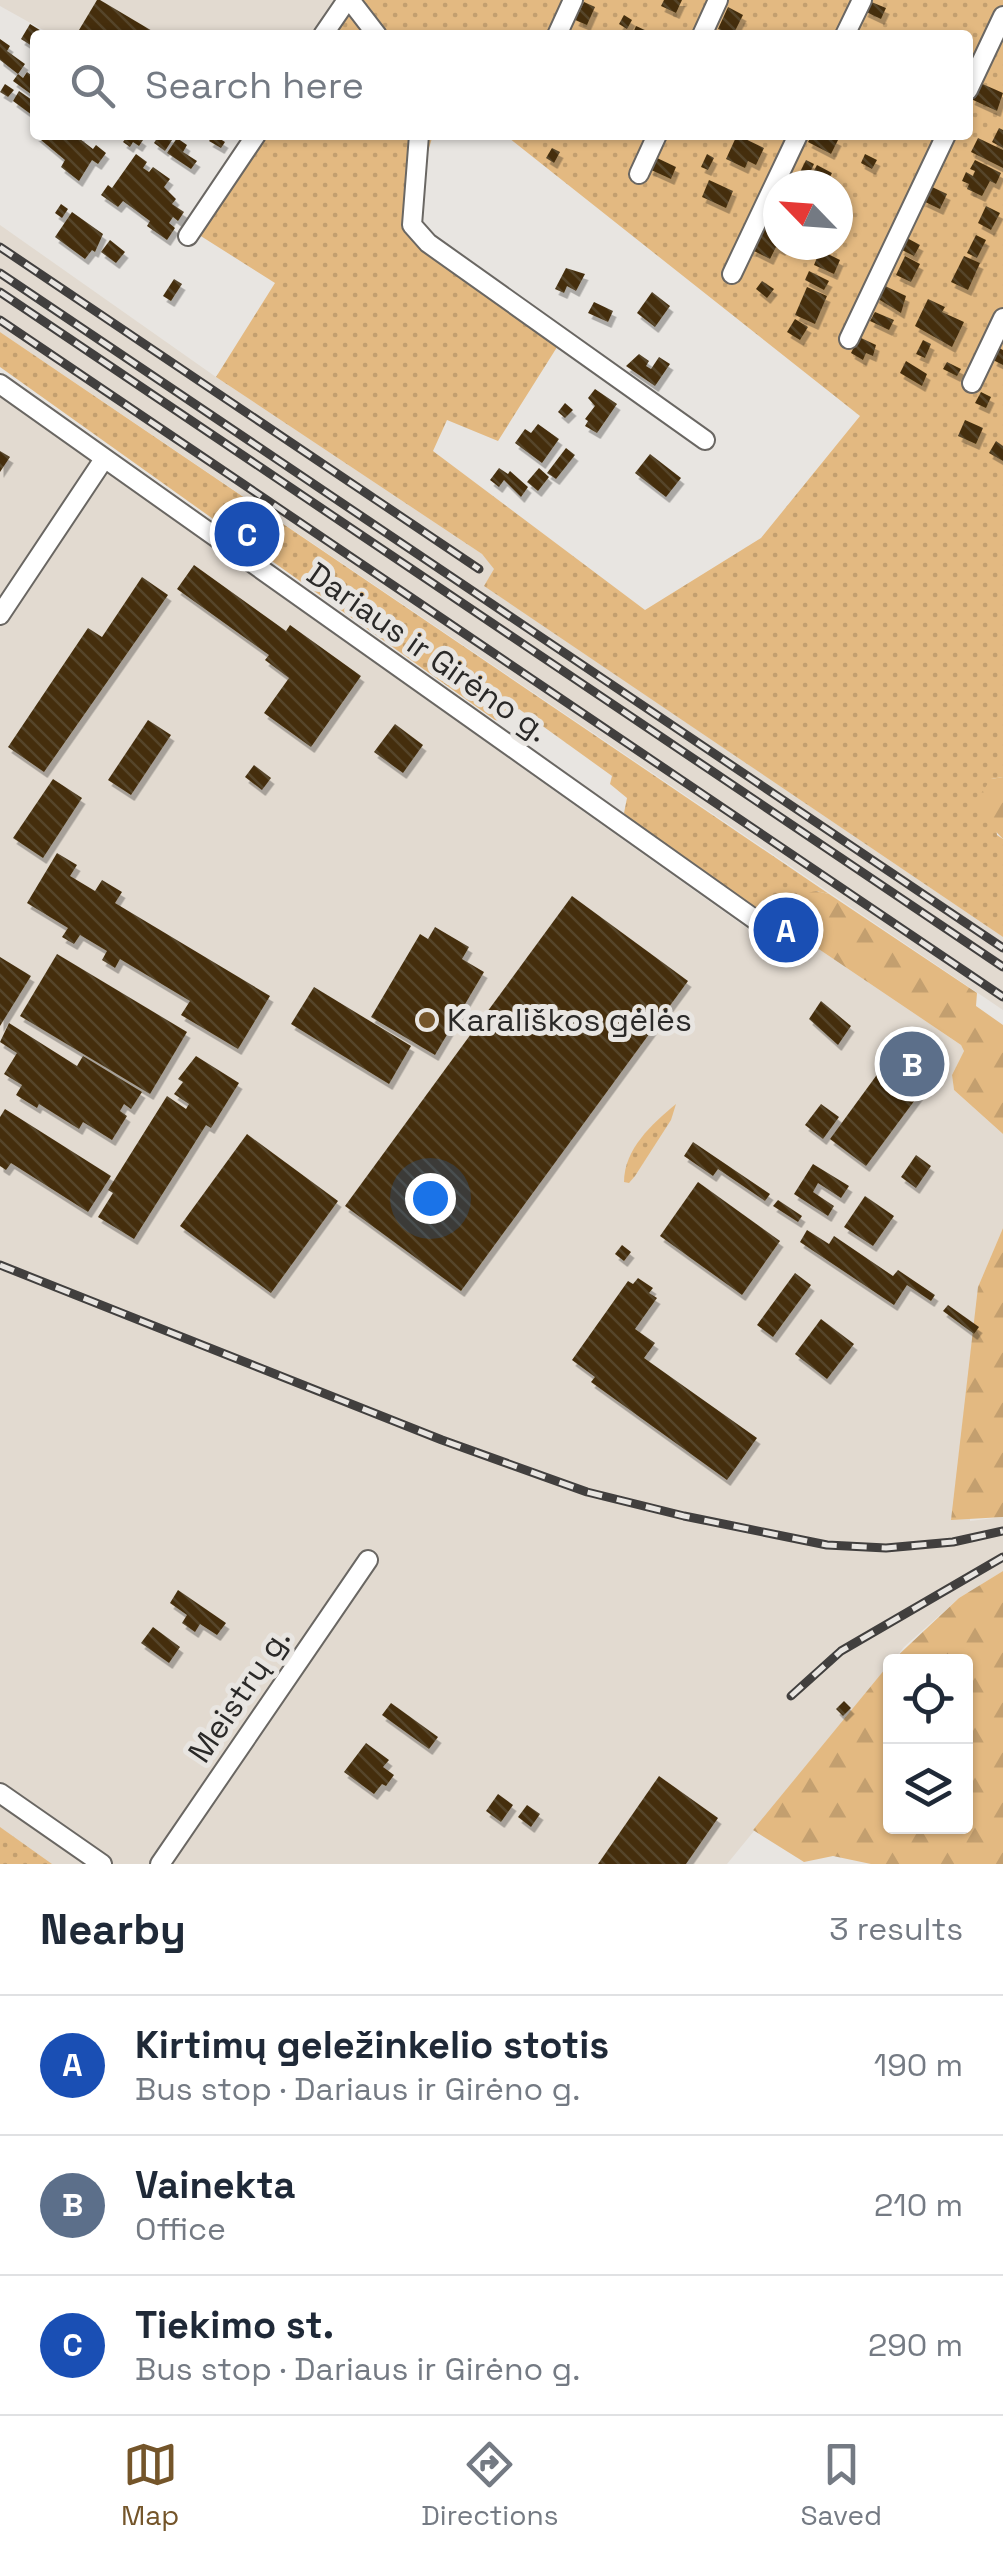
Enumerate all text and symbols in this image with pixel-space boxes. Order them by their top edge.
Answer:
search box [30,30,973,140]
icon: search [65,58,120,113]
text: Search here [145,61,364,109]
north arrow [763,170,853,260]
pin: C [214,496,280,572]
street label: Dariaus ir Girėno g. [299,554,557,750]
pin: A [754,892,818,968]
place label: Karališkos gėlės [447,1000,692,1040]
marker: Karališkos gėlės [416,1009,438,1031]
pin: B [880,1026,944,1102]
your location [405,1173,456,1224]
street label: Meistrų g. [179,1620,299,1770]
map controls [883,1654,973,1834]
button: locate [883,1654,973,1744]
button: layers [883,1744,973,1834]
text: Nearby [40,1903,186,1956]
text: 3 results [829,1909,963,1949]
text: Kirtimų geležinkelio stotis [135,2021,609,2069]
text: A [62,2045,83,2085]
text: 190 m [874,2045,963,2085]
text: Bus stop · Dariaus ir Girėno g. [135,2069,580,2109]
text: Vainekta [135,2161,295,2209]
text: B [62,2185,83,2225]
text: 210 m [874,2185,963,2225]
text: Office [135,2209,226,2249]
text: Tiekimo st. [135,2301,334,2349]
text: C [62,2325,83,2365]
text: 290 m [868,2325,963,2365]
text: Bus stop · Dariaus ir Girėno g. [135,2349,580,2389]
tab: Map [121,2437,179,2533]
tab: Directions [421,2437,558,2533]
tab: Saved [800,2437,882,2533]

